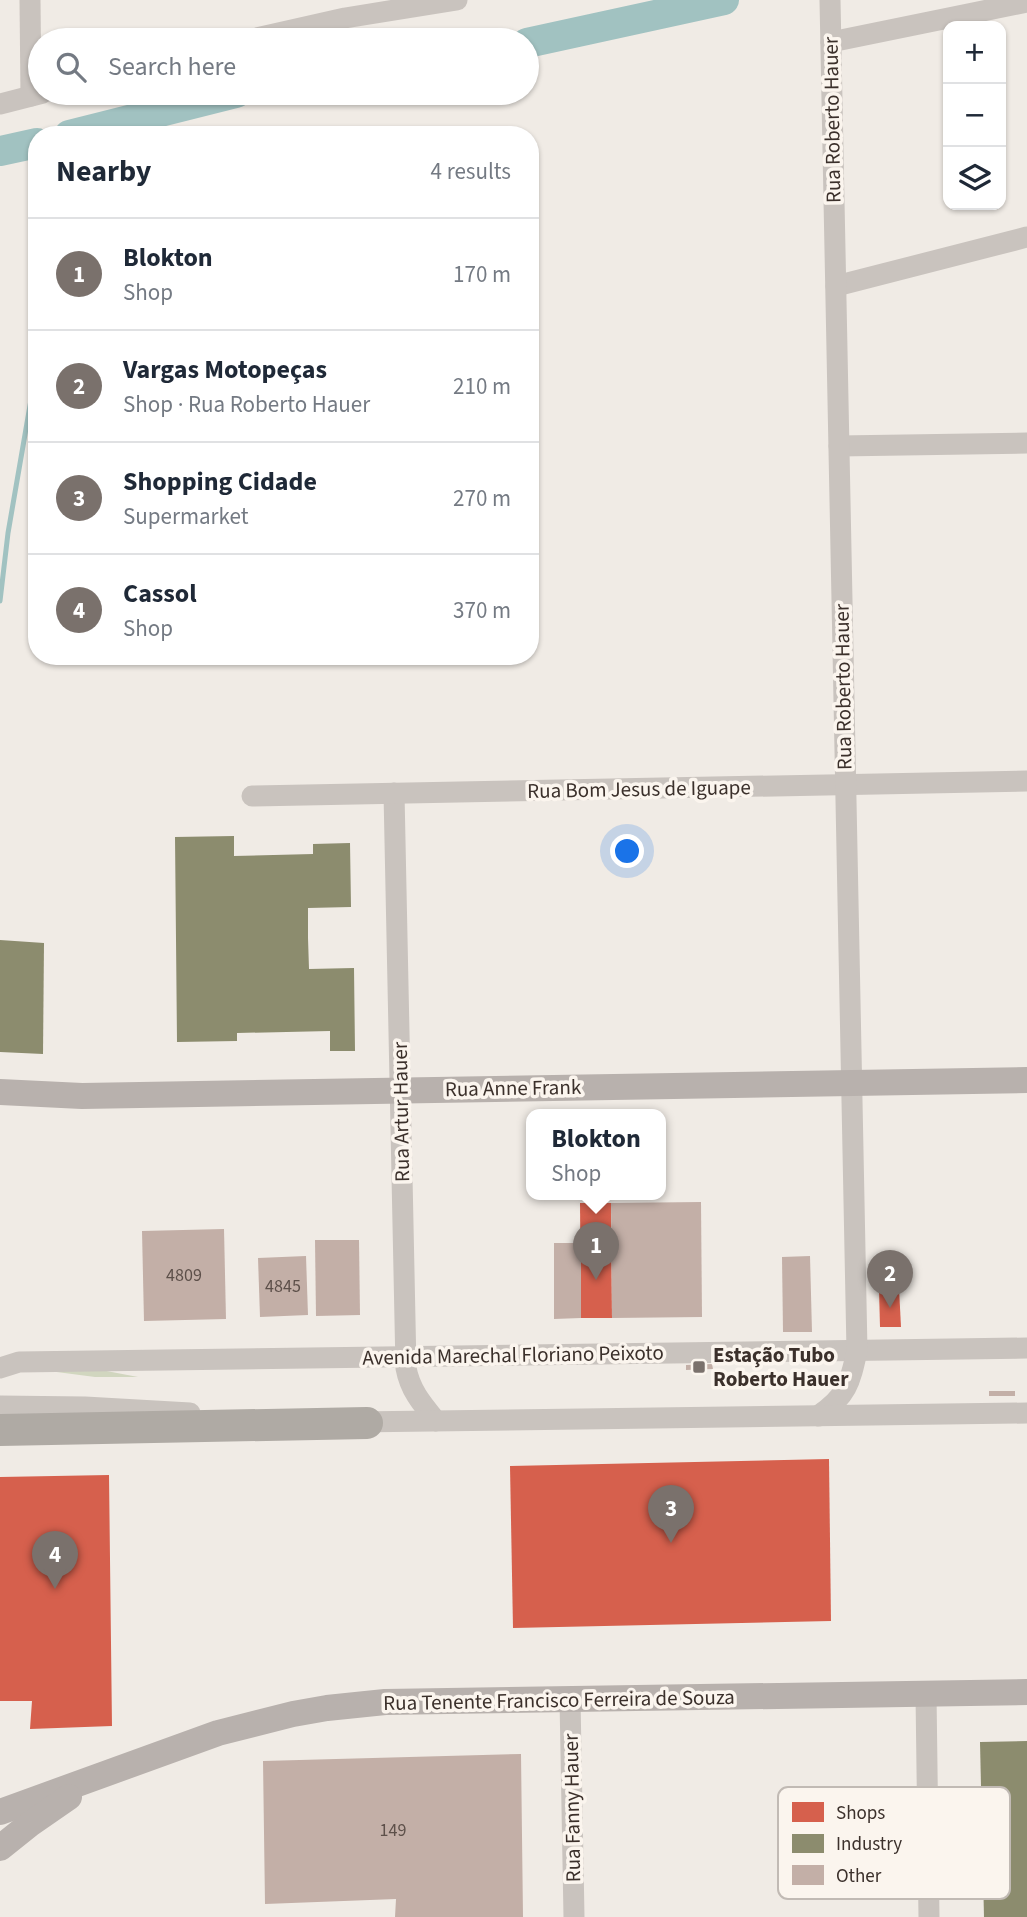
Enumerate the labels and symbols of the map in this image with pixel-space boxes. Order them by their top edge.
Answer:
street label: Rua Roberto Hauer [816,36,848,203]
street label: Rua Roberto Hauer [827,603,859,770]
street label: Rua Bom Jesus de Iguape [527,772,751,806]
your location [610,834,644,868]
street label: Rua Artur Hauer [385,1041,417,1182]
street label: Rua Anne Frank [445,1072,582,1104]
pin: 1 [573,1222,619,1280]
pin: 2 [867,1250,913,1308]
house number: 4809 [166,1263,202,1288]
house number: 4845 [265,1274,301,1299]
street label: Avenida Marechal Floriano Peixoto [362,1337,664,1373]
place label: Estação Tubo Roberto Hauer [713,1340,849,1394]
marker: Estação Tubo Roberto Hauer [691,1359,707,1375]
pin: 3 [648,1485,694,1543]
pin: 4 [32,1531,78,1589]
street label: Rua Tenente Francisco Ferreira de Souza [383,1682,735,1718]
street label: Rua Fanny Hauer [556,1733,588,1883]
legend [778,1787,1010,1899]
text: Shops [836,1800,885,1827]
house number: 149 [380,1818,406,1843]
text: Industry [836,1831,902,1858]
text: Other [836,1863,882,1890]

